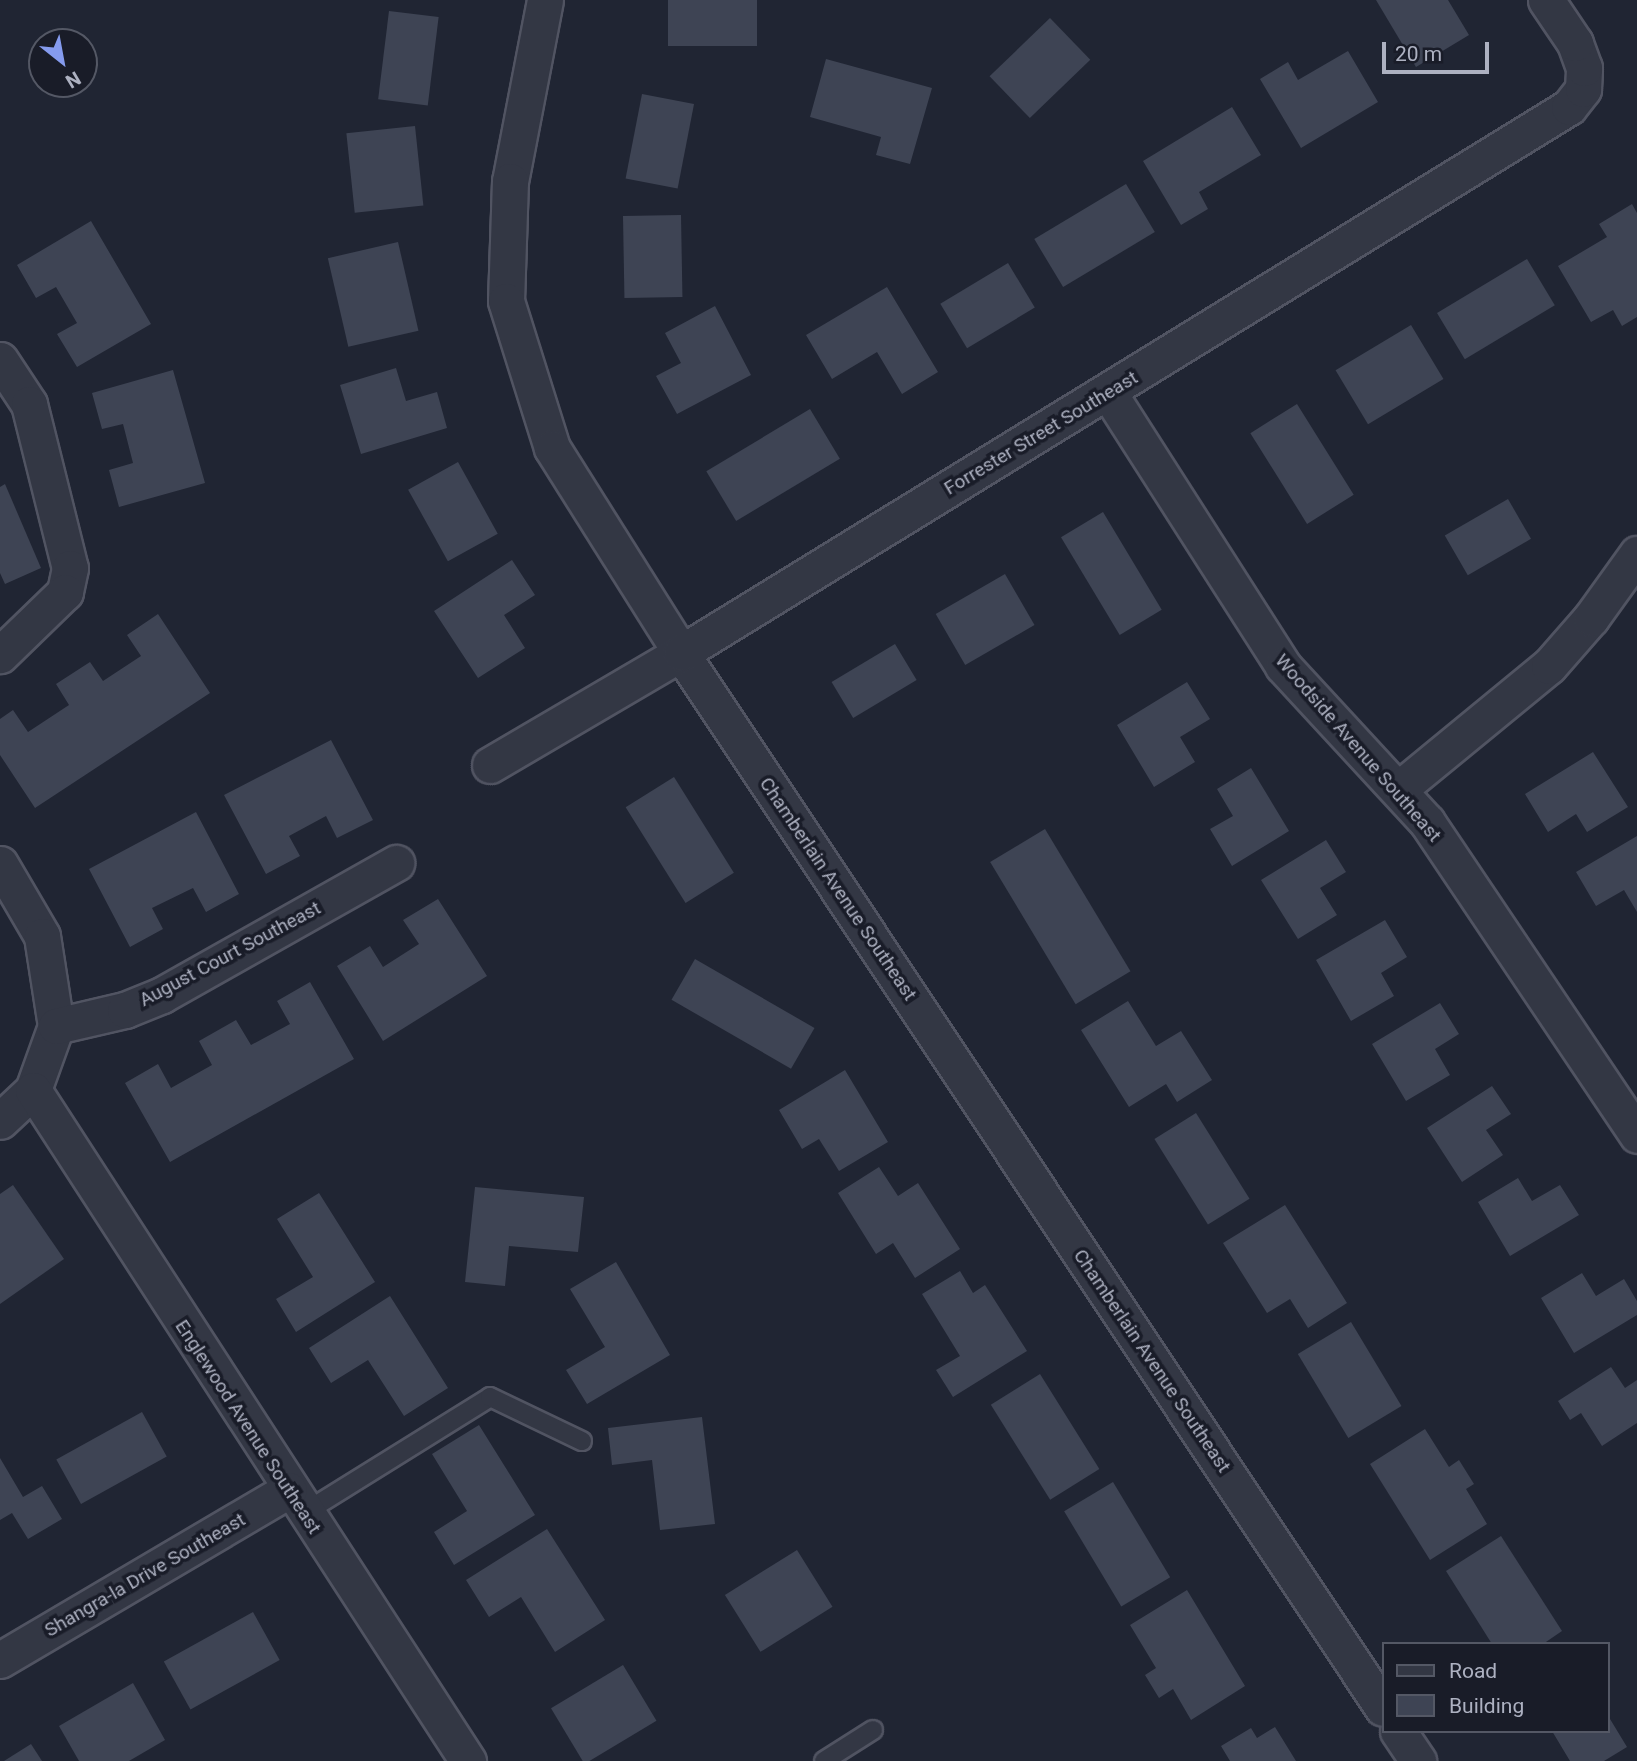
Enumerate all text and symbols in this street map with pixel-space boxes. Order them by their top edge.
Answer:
north arrow [28,28,98,98]
scale bar [1385,28,1492,72]
text: 20 m [1395,42,1442,66]
text: N [61,66,85,93]
street label: Forrester Street Southeast [940,366,1142,500]
street label: Woodside Avenue Southeast [1270,649,1446,847]
street label: Chamberlain Avenue Southeast [755,773,921,1005]
street label: August Court Southeast [136,897,324,1011]
street label: Chamberlain Avenue Southeast [1069,1245,1235,1477]
street label: Englewood Avenue Southeast [170,1316,326,1538]
street label: Shangra-la Drive Southeast [41,1508,249,1642]
legend [1382,1642,1609,1733]
text: Road [1449,1659,1497,1683]
text: Building [1449,1694,1524,1718]

